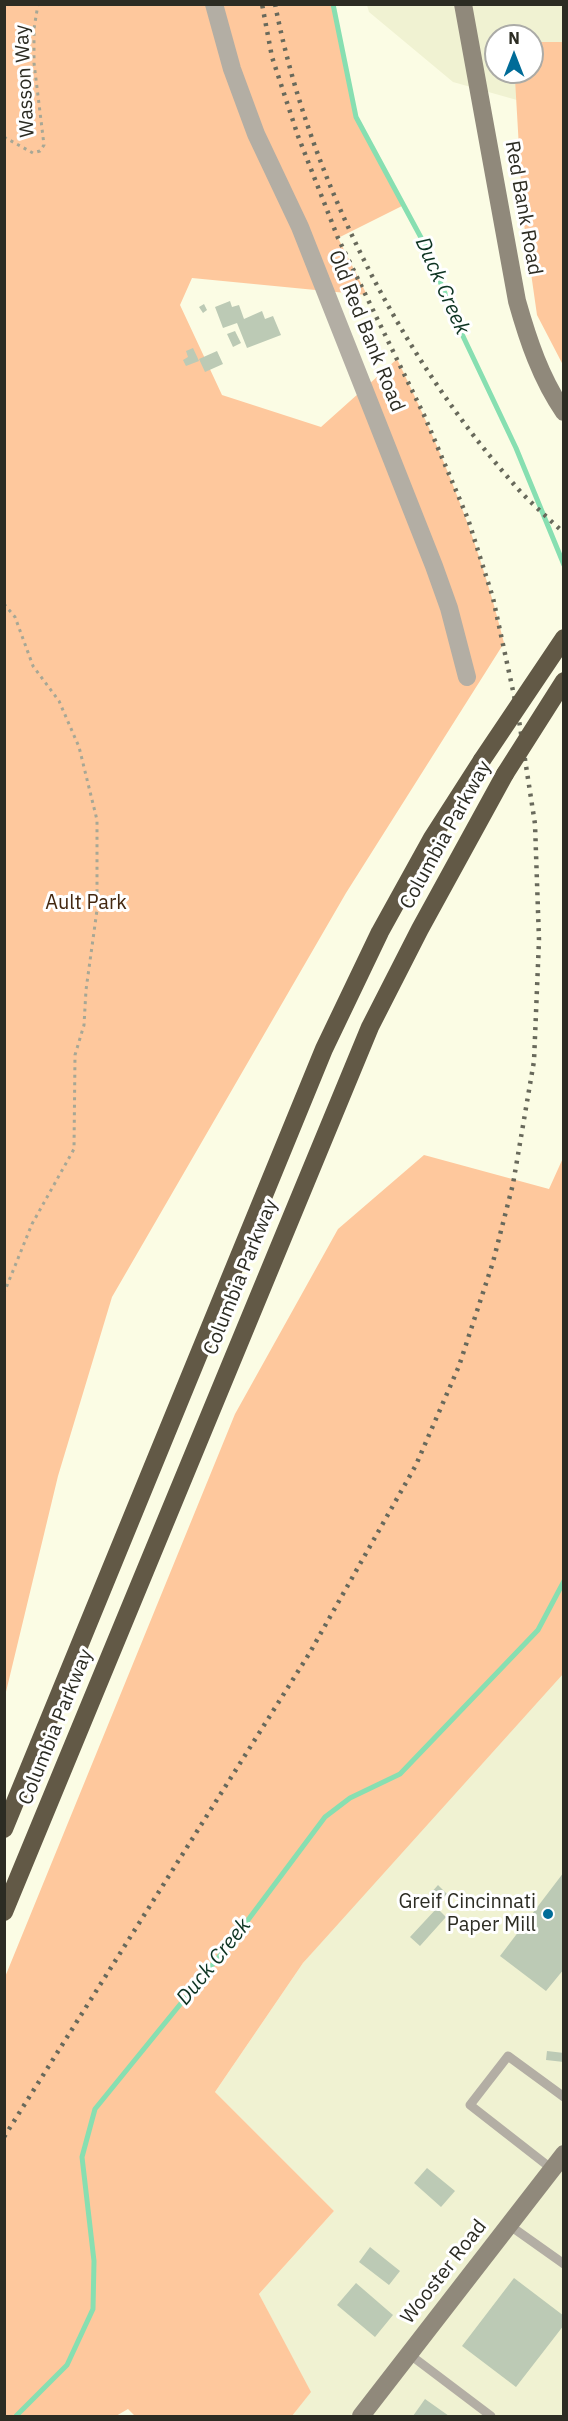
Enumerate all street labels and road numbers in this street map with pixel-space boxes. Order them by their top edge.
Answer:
street label: Wasson Way [10,24,40,138]
street label: Red Bank Road [499,139,547,277]
street label: Old Red Bank Road [323,247,409,415]
street label: Columbia Parkway [395,757,497,913]
street label: Columbia Parkway [199,1196,283,1358]
street label: Columbia Parkway [14,1646,98,1808]
street label: Wooster Road [396,2215,492,2329]

